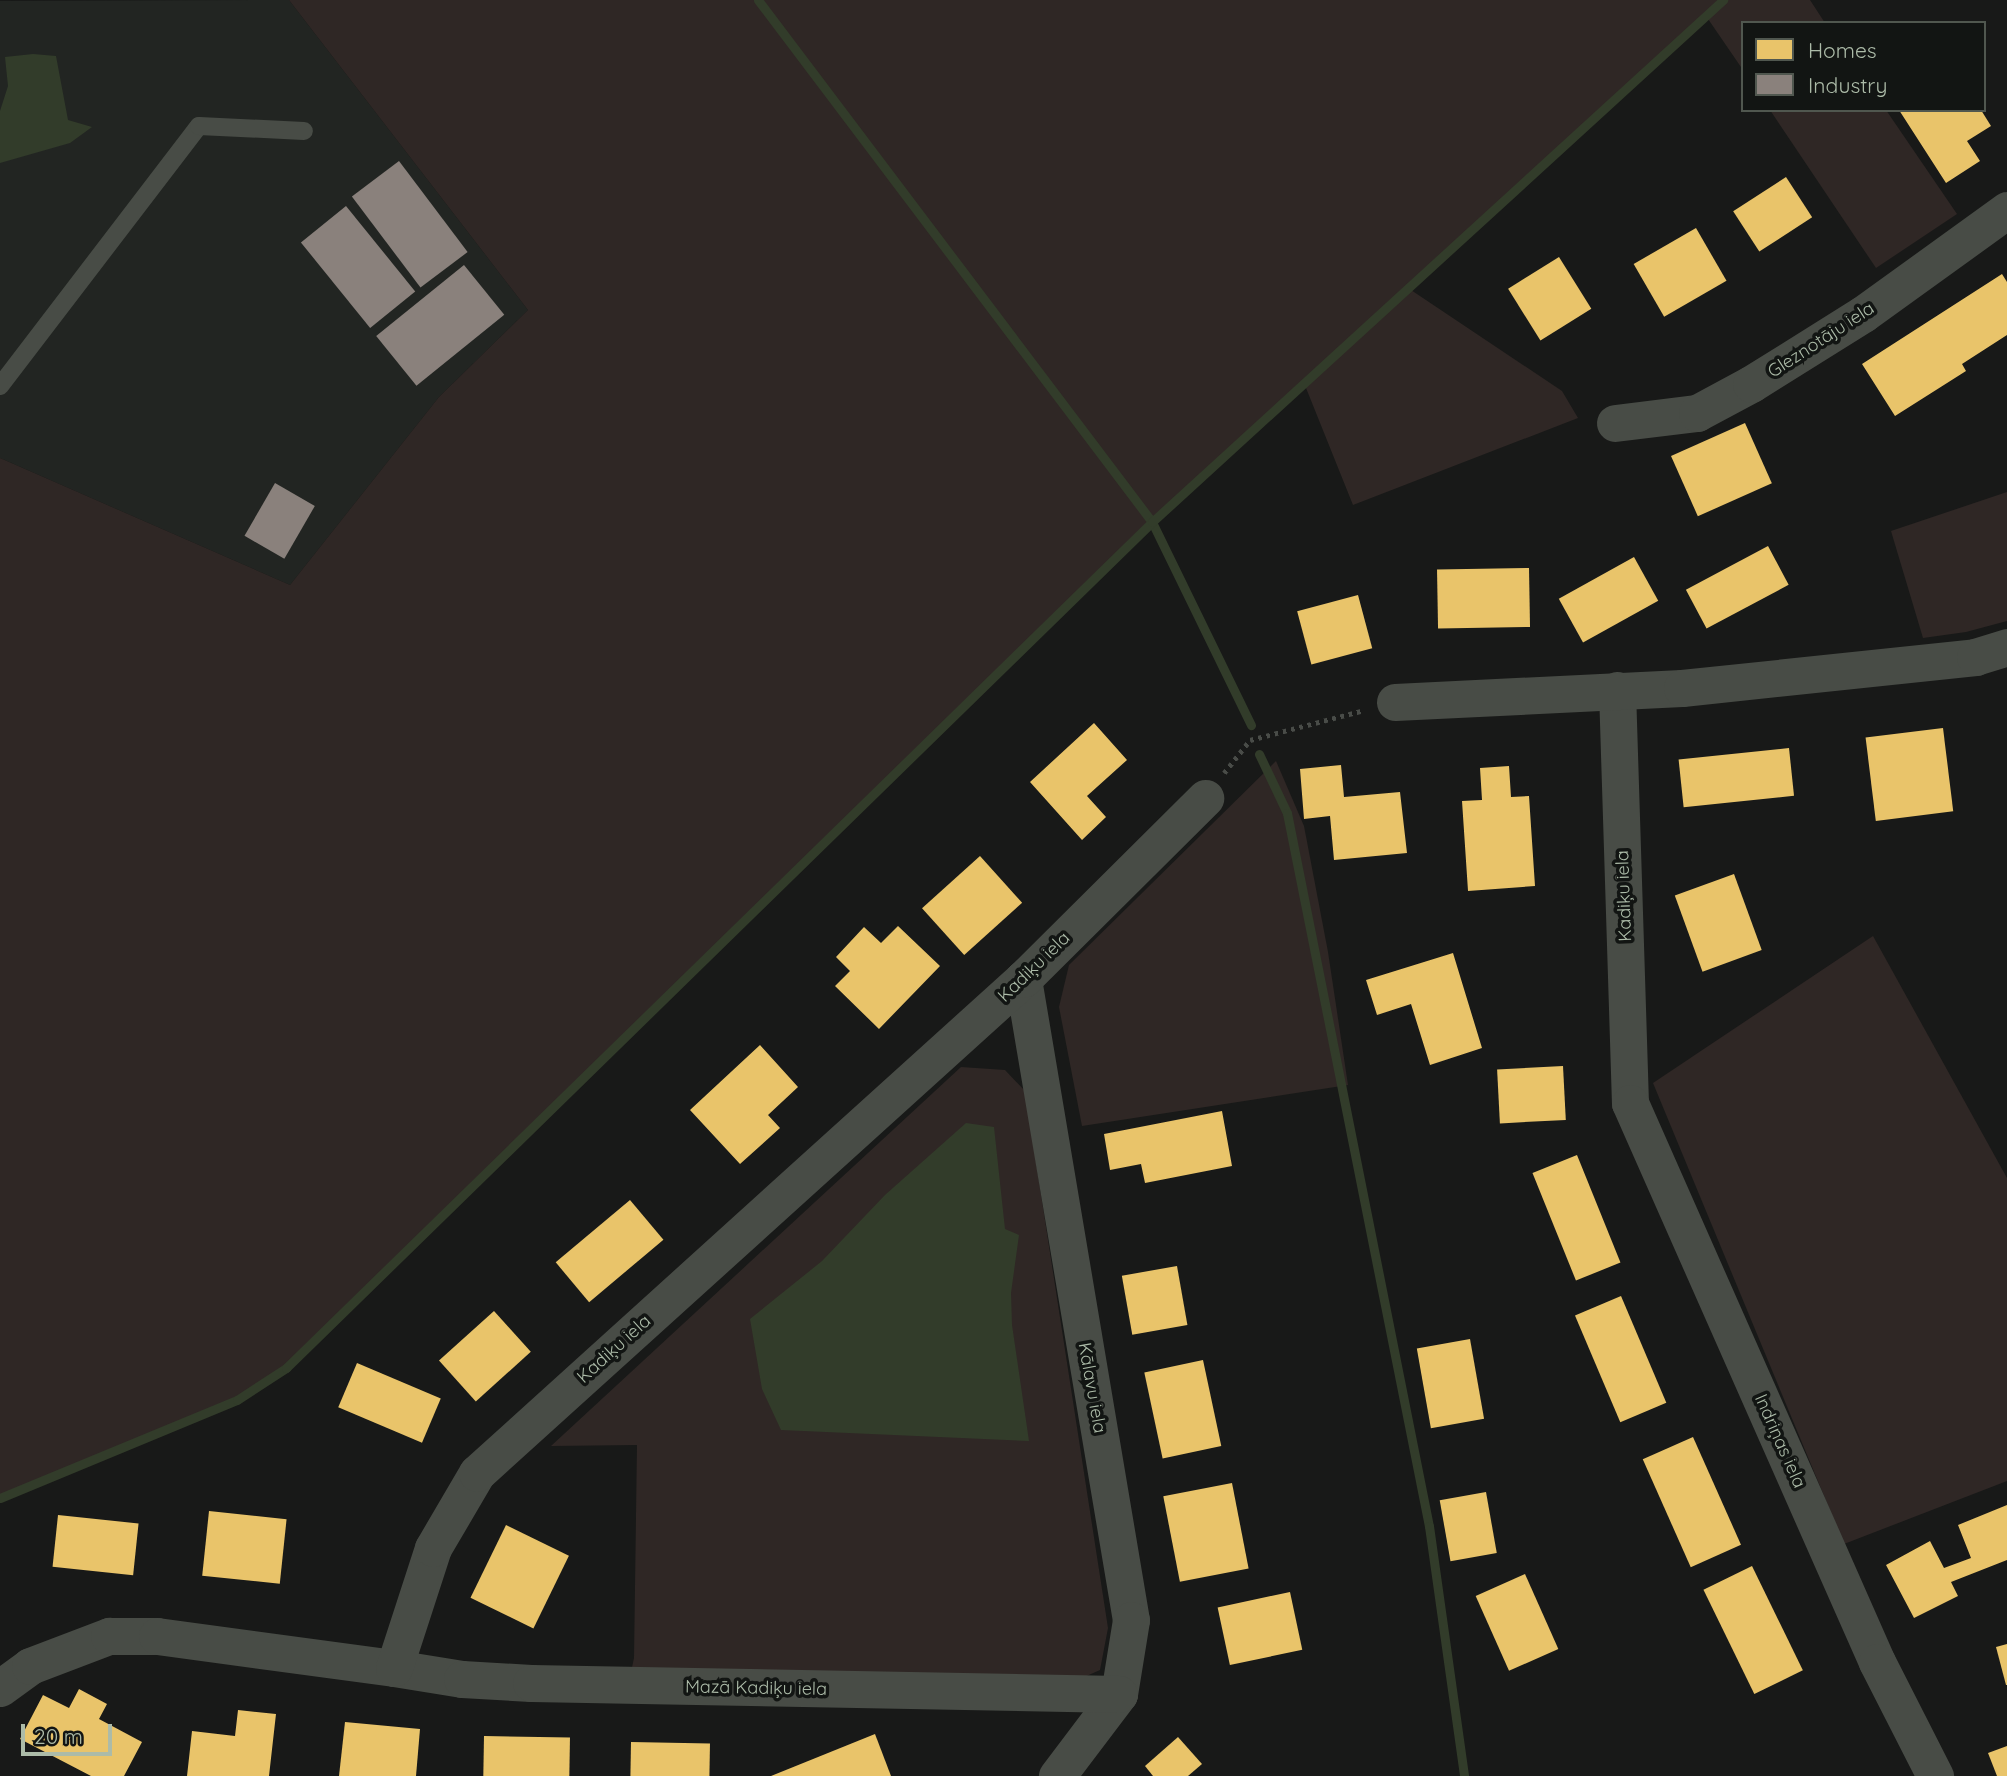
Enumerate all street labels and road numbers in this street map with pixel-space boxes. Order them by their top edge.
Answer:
street label: Gleznotāju iela [1764,298,1878,382]
street label: Kadiķu iela [1612,850,1636,942]
street label: Kadiķu iela [994,927,1074,1007]
street label: Kadiķu iela [573,1310,655,1388]
street label: Kālavu iela [1073,1341,1111,1435]
street label: Indriņas iela [1750,1391,1810,1491]
street label: Mazā Kadiķu iela [685,1676,827,1700]

